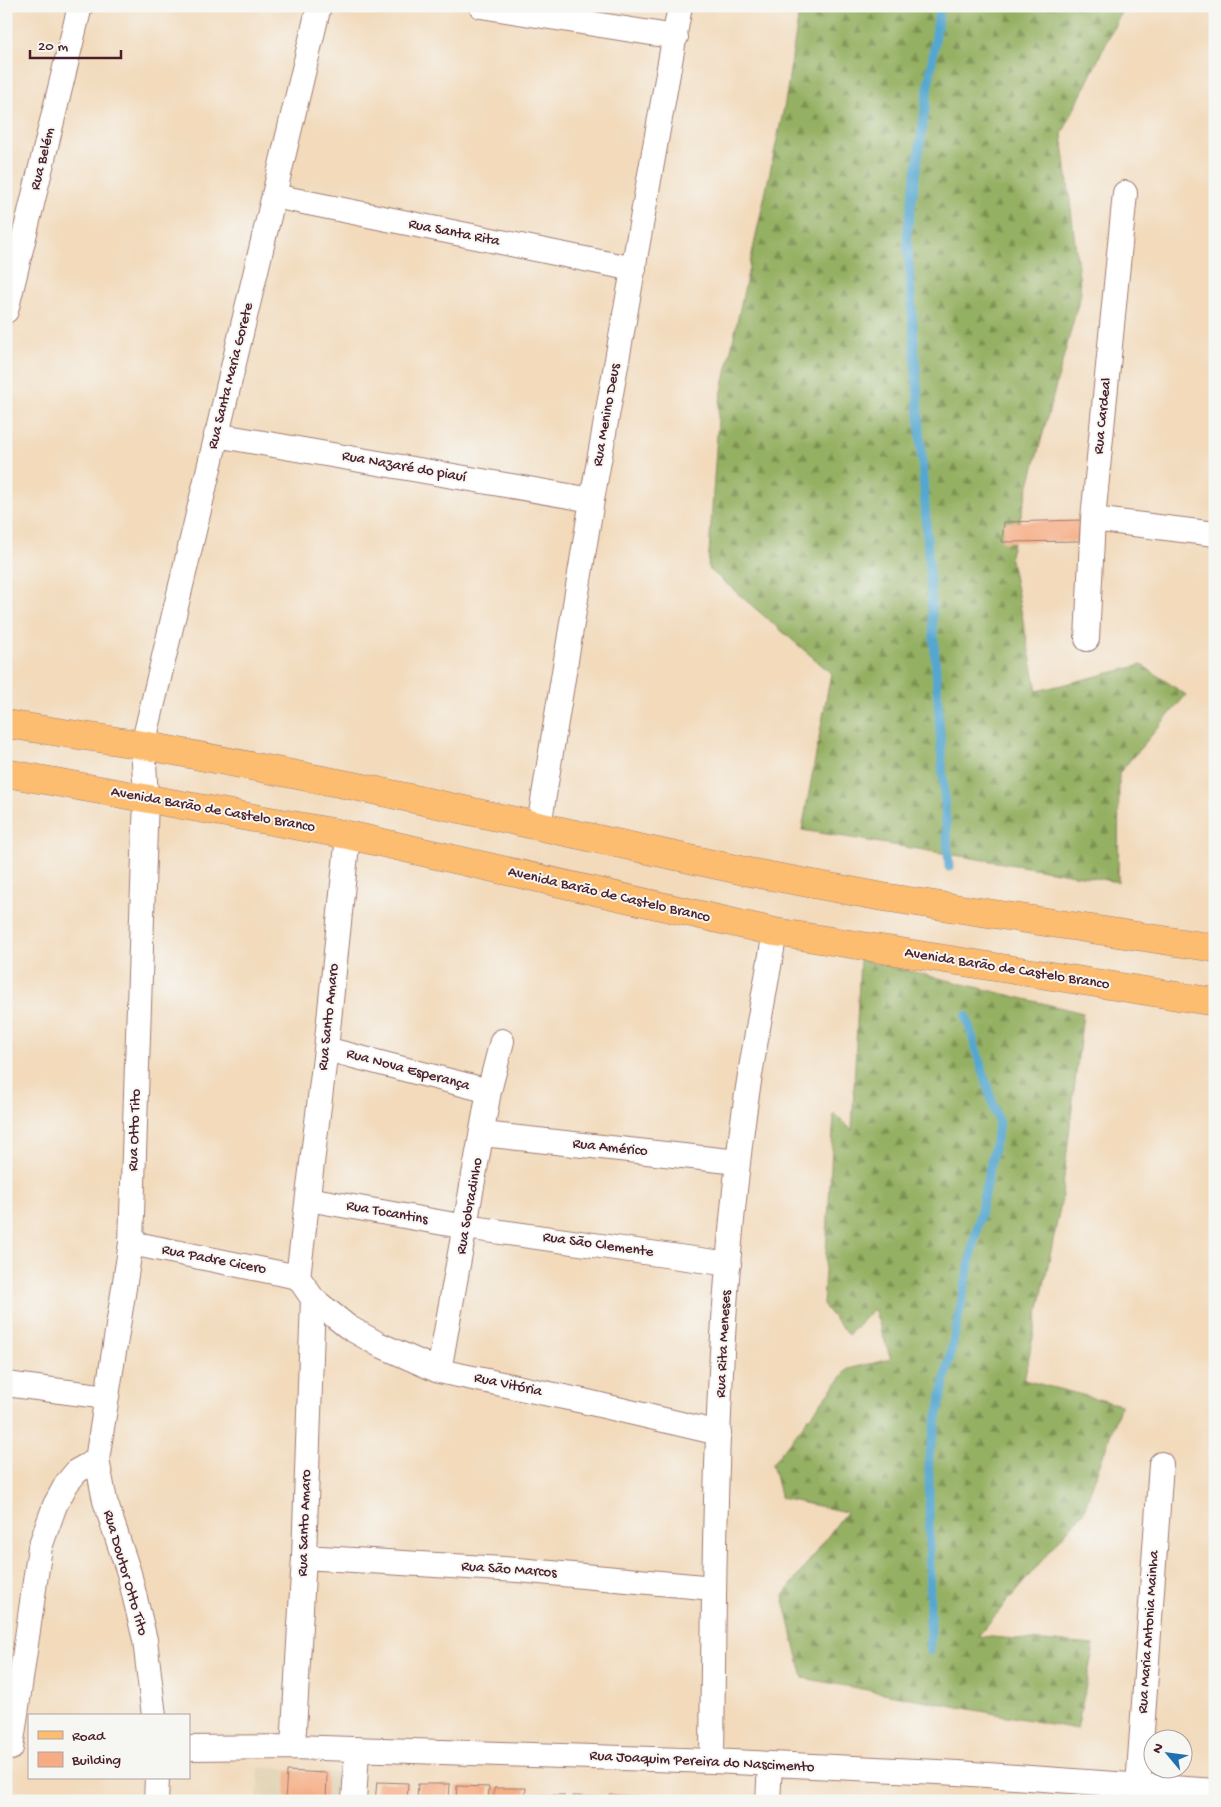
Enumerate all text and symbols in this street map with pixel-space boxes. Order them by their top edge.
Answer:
scale bar [30,28,121,60]
text: 20 m [38,38,68,56]
street label: Rua Belém [27,125,60,192]
street label: Rua Santa Rita [407,215,502,251]
street label: Rua Santa Maria Gorete [204,301,258,451]
street label: Rua Menino Deus [589,362,625,468]
street label: Rua Cardeal [1090,377,1116,455]
street label: Rua Nazaré do piauí [340,447,468,487]
street label: Avenida Barão de Castelo Branco [109,783,317,837]
street label: Avenida Barão de Castelo Branco [506,863,712,927]
street label: Avenida Barão de Castelo Branco [903,944,1111,994]
street label: Rua Santo Amaro [314,962,344,1071]
street label: Rua Nova Esperança [344,1045,472,1095]
street label: Rua Otto Tito [125,1088,145,1171]
street label: Rua Américo [572,1135,649,1161]
street label: Rua Sobradinho [453,1156,487,1256]
street label: Rua Tocantins [345,1197,430,1229]
street label: Rua São Clemente [541,1228,655,1262]
street label: Rua Padre Cicero [160,1241,268,1279]
street label: Rua Rita Meneses [712,1289,736,1398]
street label: Rua Vitória [472,1369,544,1401]
street label: Rua Santo Amaro [294,1469,316,1577]
street label: Rua Doutor Otto Tito [98,1508,152,1638]
street label: Rua Maria Antonia Mainha [1134,1549,1164,1714]
street label: Rua São Marcos [461,1558,558,1582]
legend [28,1714,190,1780]
text: Road [72,1728,106,1746]
north arrow [1144,1730,1194,1780]
text: N [1149,1741,1168,1757]
street label: Rua Joaquim Pereira do Nascimento [589,1747,815,1777]
text: Building [71,1752,121,1770]

